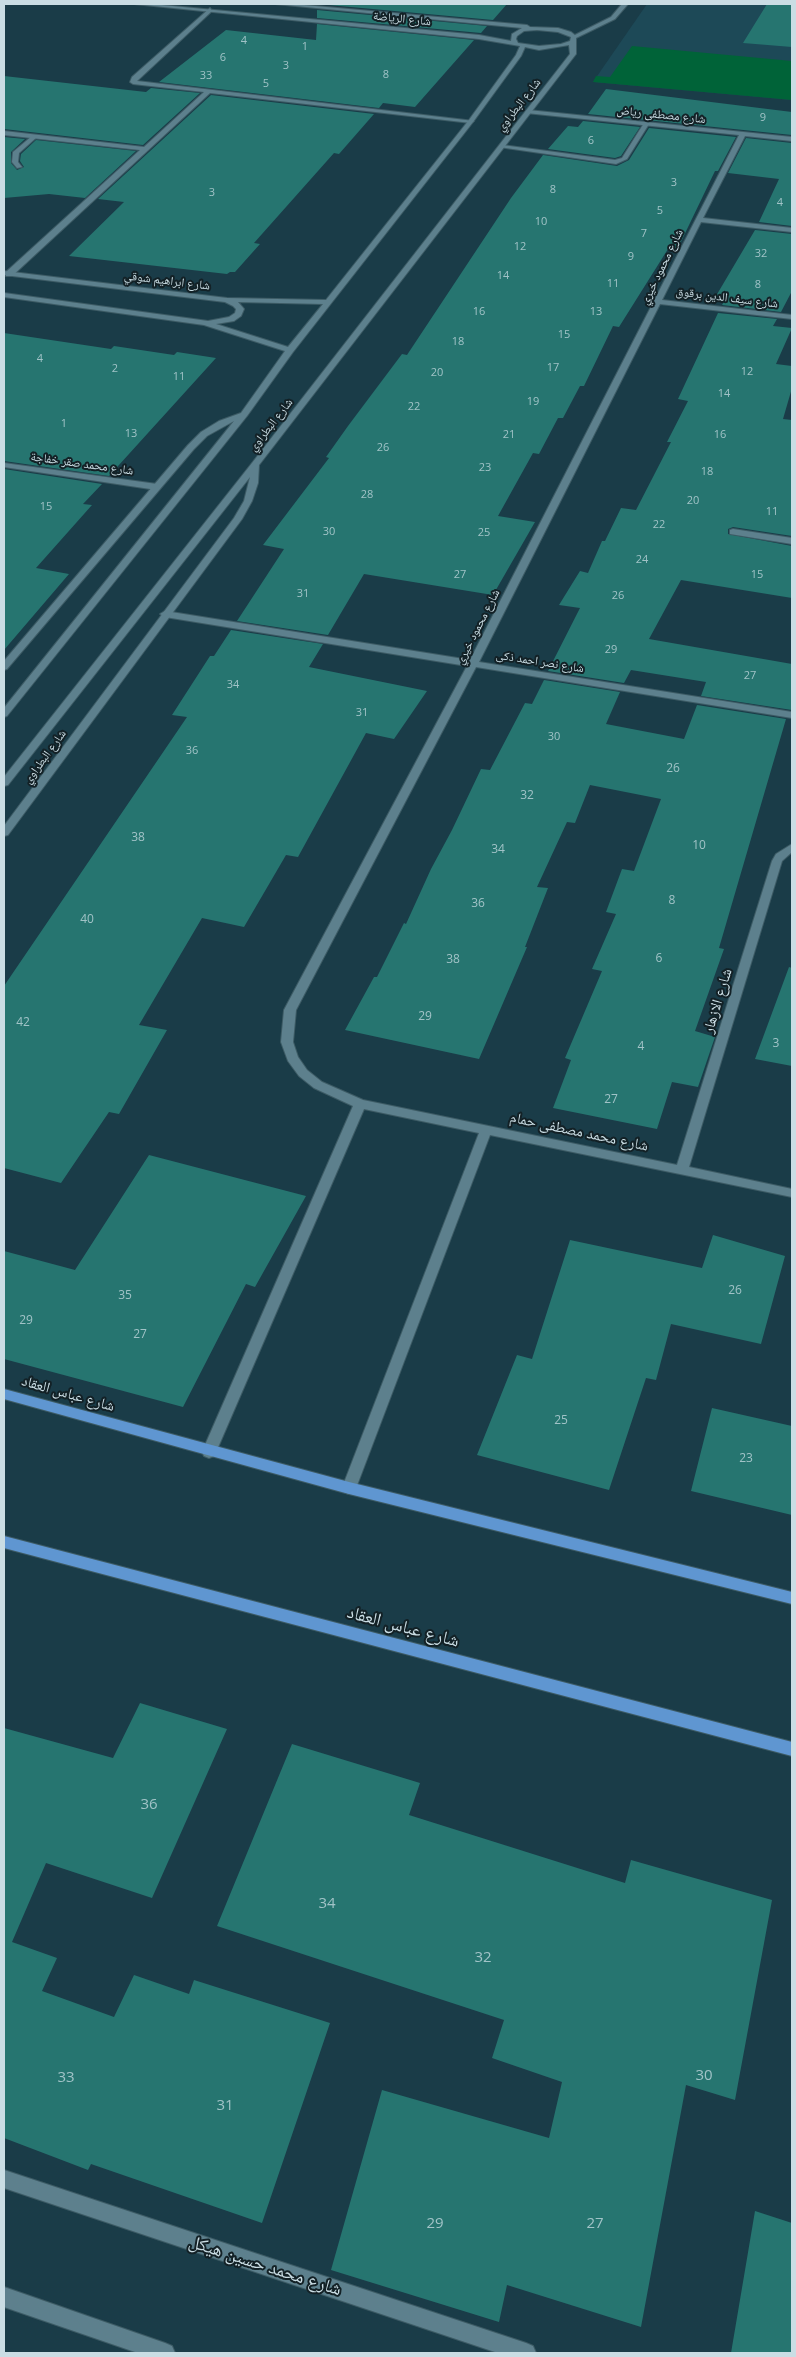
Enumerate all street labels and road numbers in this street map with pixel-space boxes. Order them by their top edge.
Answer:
street label: شارع الرياضة [372,9,432,29]
street label: شارع البطراوي [494,76,544,134]
street label: شارع مصطفى رياض [616,103,706,127]
street label: شارع محمود خيري [637,227,687,307]
street label: شارع ابراهيم شوقي [123,269,211,293]
street label: شارع سيف الدين برقوق [675,285,779,311]
street label: شارع البطراوي [246,396,296,454]
street label: شارع محمد صقر خفاجة [30,450,134,478]
street label: شارع محمود خيري [453,587,503,667]
street label: شارع نصر احمد ذكى [495,648,585,676]
street label: شارع البطراوي [21,727,69,787]
street label: شارع الازهار [700,966,736,1036]
street label: شارع محمد مصطفى حمام [508,1109,650,1155]
street label: شارع عباس العقاد [19,1372,117,1416]
street label: شارع عباس العقاد [345,1602,461,1652]
street label: شارع محمد حسين هيكل [186,2231,344,2301]

